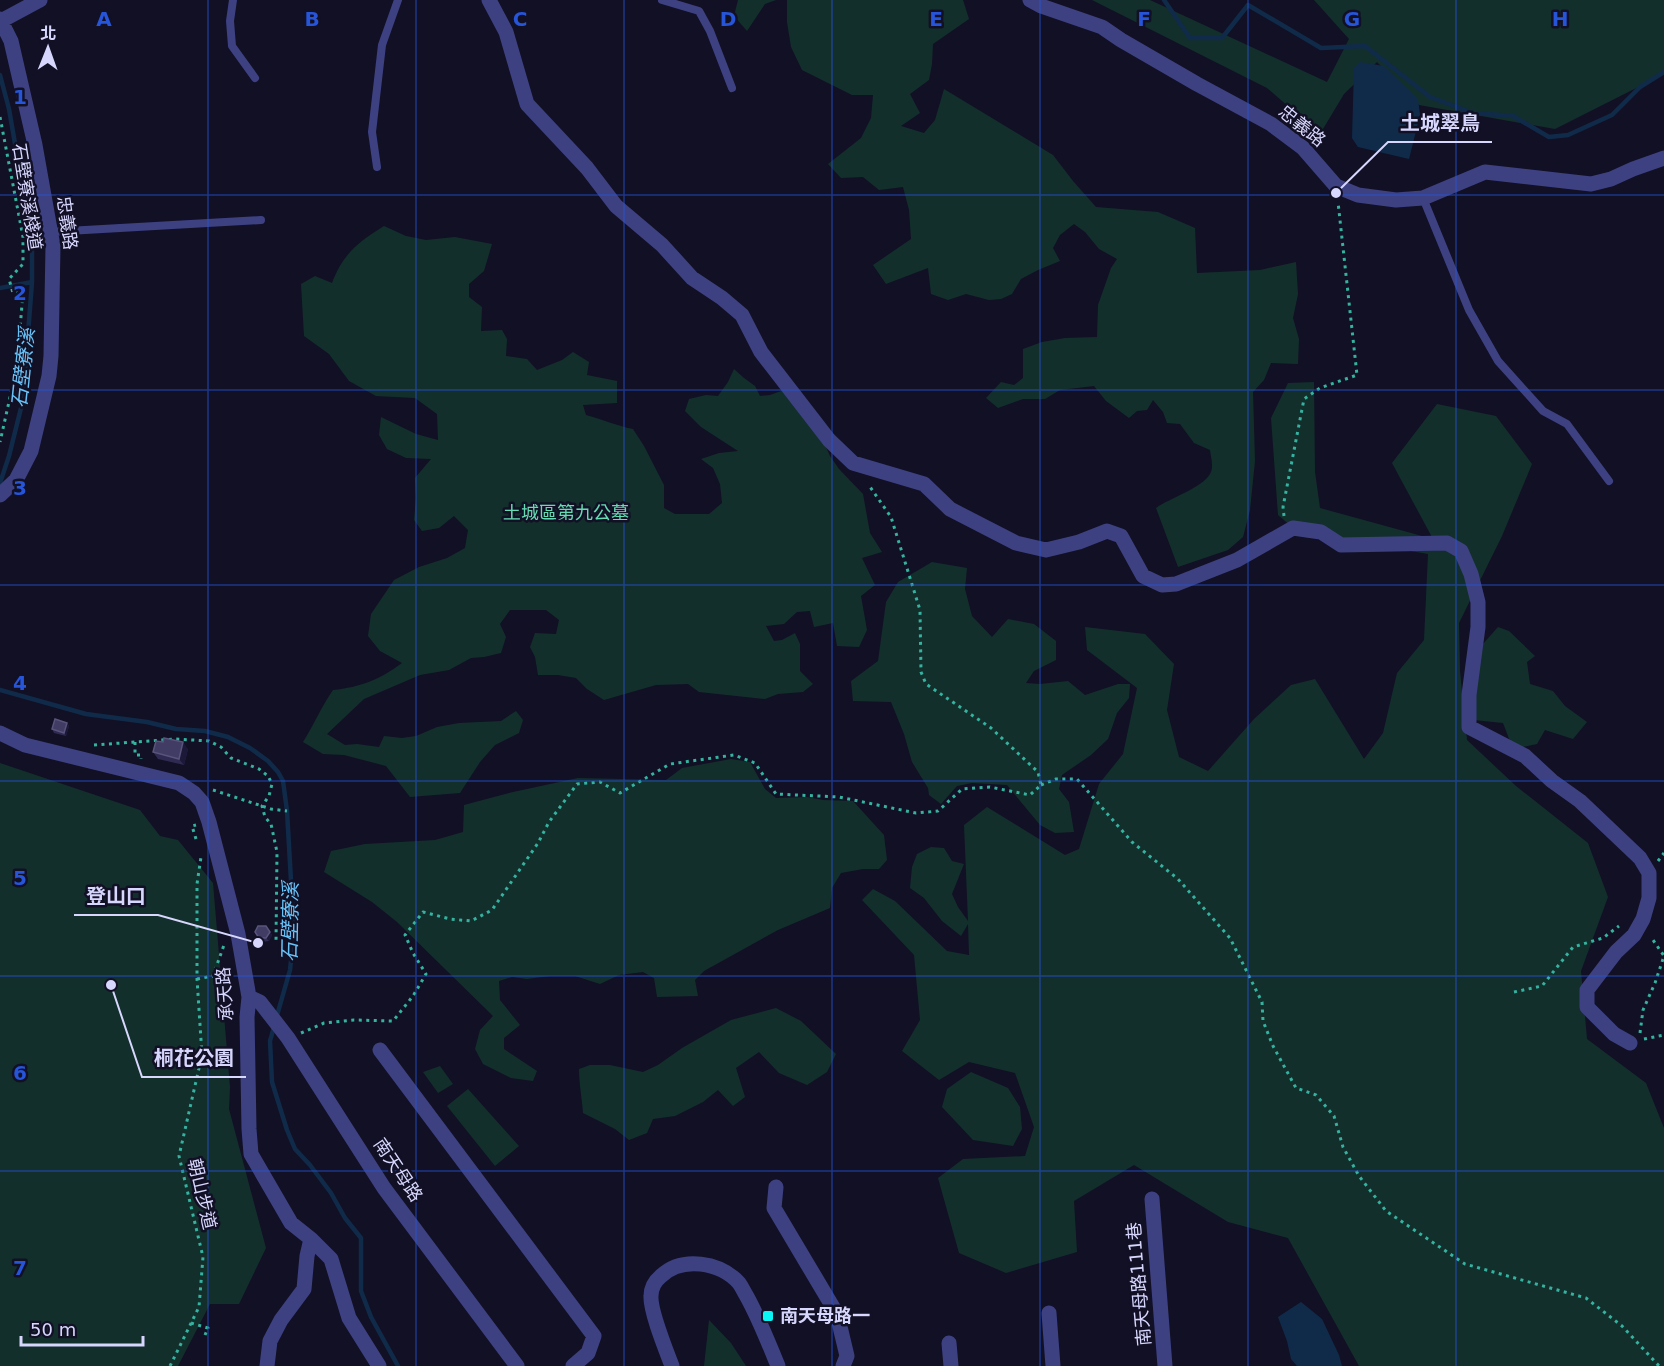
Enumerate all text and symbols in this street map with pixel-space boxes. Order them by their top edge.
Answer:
text: A [96,7,112,31]
text: B [304,7,320,31]
text: C [513,7,527,31]
text: D [720,7,736,31]
text: E [929,7,943,31]
text: F [1137,7,1151,31]
text: G [1344,7,1360,31]
text: H [1552,7,1568,31]
north arrow [18,18,78,78]
text: 北 [40,24,56,43]
text: 1 [13,85,27,109]
street label: 忠義路 [1275,100,1330,151]
callout: 土城翠鳥 [1388,104,1492,142]
text: 土城翠鳥 [1400,111,1480,135]
street label: 石壁寮溪棧道 [9,142,46,252]
street label: 忠義路 [53,195,82,251]
text: 2 [13,281,27,305]
water label: 石壁寮溪 [7,324,39,409]
text: 3 [13,476,27,500]
park label: 土城區第九公墓 [503,502,629,523]
text: 4 [13,671,27,695]
text: 5 [13,866,27,890]
callout: 登山口 [74,877,158,915]
water label: 石壁寮溪 [277,879,303,962]
text: 登山口 [86,884,146,908]
street label: 承天路 [212,966,237,1022]
callout: 桐花公園 [142,1039,246,1077]
text: 桐花公園 [154,1046,234,1070]
text: 6 [13,1061,27,1085]
street label: 南天母路 [370,1134,427,1205]
street label: 朝山步道 [184,1156,221,1231]
street label: 南天母路111巷 [1123,1221,1154,1347]
text: 7 [13,1256,27,1280]
place label: 南天母路一 [780,1305,870,1326]
scale bar [21,1309,142,1347]
marker: 南天母路一 [761,1309,775,1323]
text: 50 m [30,1319,76,1340]

